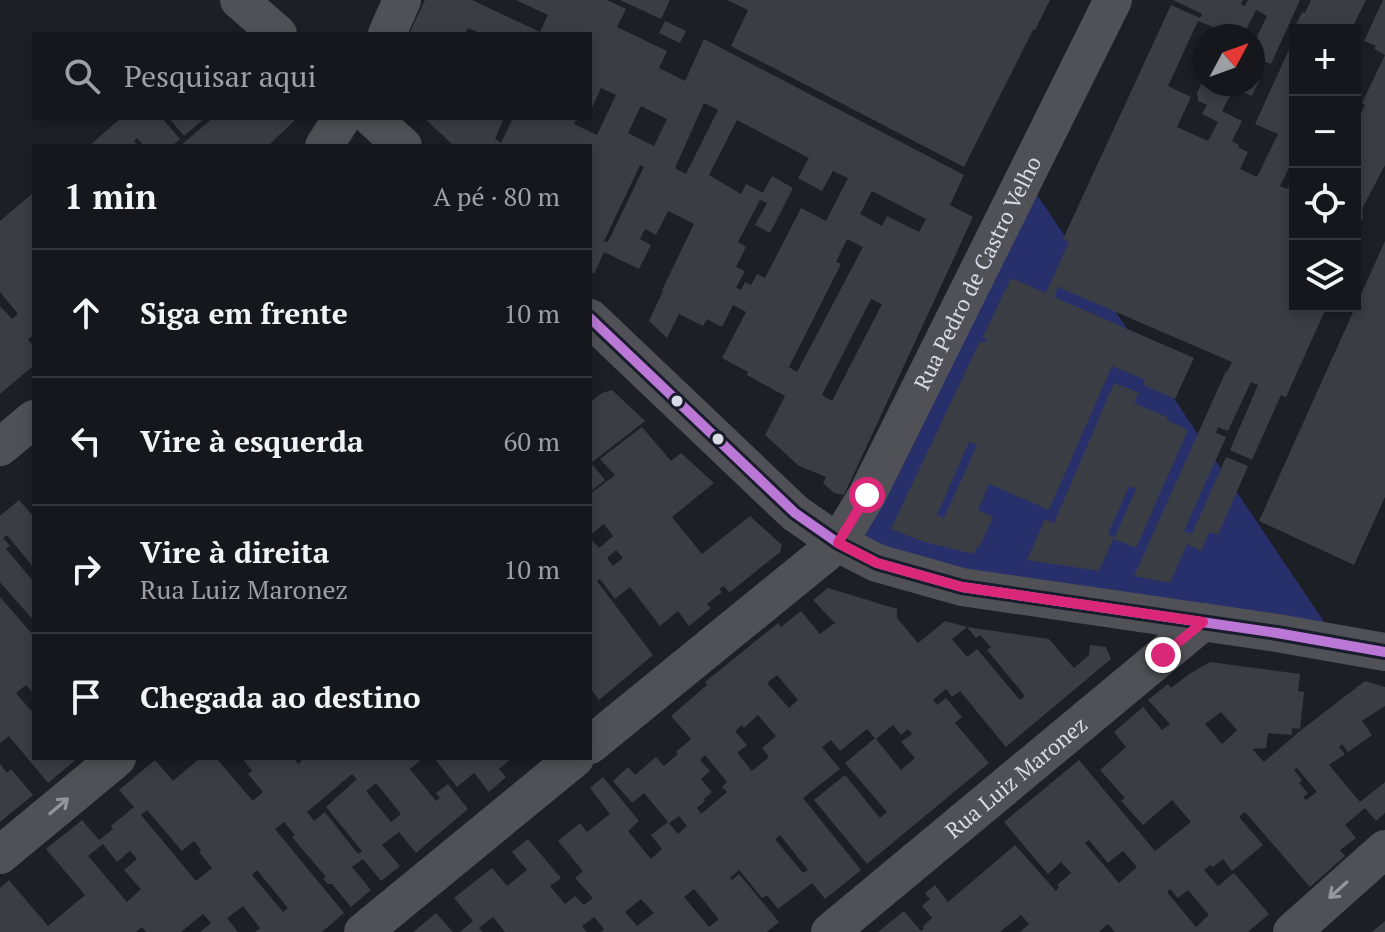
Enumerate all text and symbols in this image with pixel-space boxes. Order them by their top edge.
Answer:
north arrow [1193,24,1265,96]
map controls [1289,24,1361,312]
button: + [1289,24,1361,96]
search box [32,32,592,120]
icon: search [60,54,104,98]
text: Pesquisar aqui [124,56,317,96]
button: − [1289,96,1361,168]
street label: Rua Pedro de Castro Velho [907,151,1047,394]
button: locate [1289,168,1361,240]
text: 1 min [64,174,157,219]
text: A pé · 80 m [433,179,560,213]
button: layers [1289,240,1361,312]
icon: ahead [64,291,108,335]
text: Siga em frente [140,293,348,333]
text: 10 m [504,296,560,330]
unlabelled marker [669,393,685,409]
icon: left [64,419,108,463]
text: Vire à esquerda [140,421,364,461]
text: 60 m [504,424,560,458]
unlabelled marker [710,431,726,447]
route start [849,477,885,513]
text: Vire à direita [140,532,330,572]
icon: right [64,547,108,591]
text: 10 m [504,552,560,586]
text: Rua Luiz Maronez [140,572,348,606]
route end [1145,637,1181,673]
icon: arrive [64,675,108,719]
text: Chegada ao destino [140,677,421,717]
street label: Rua Luiz Maronez [939,710,1093,844]
one-way arrow [48,798,69,815]
one-way arrow [1329,881,1349,899]

